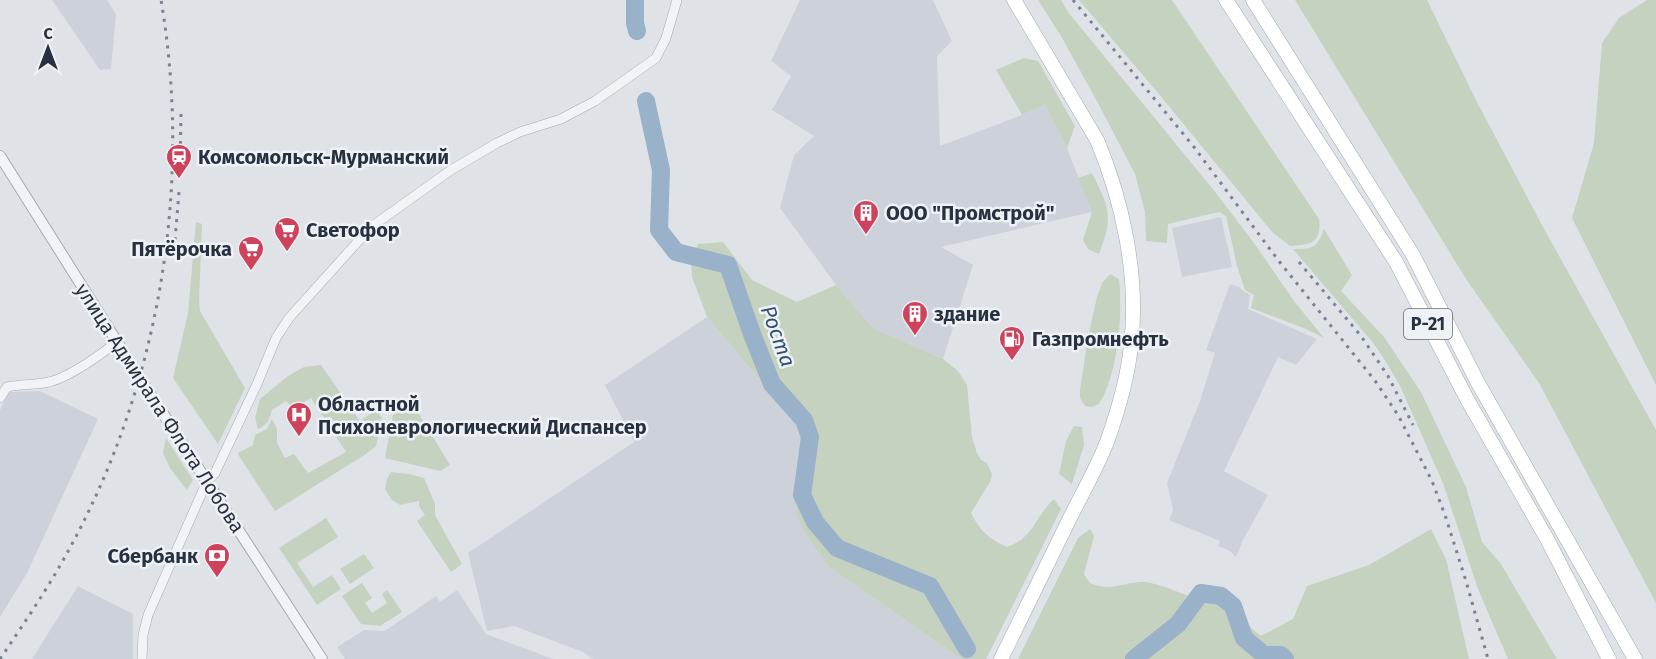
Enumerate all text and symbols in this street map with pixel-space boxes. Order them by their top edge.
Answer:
north arrow [18,18,78,78]
text: С [43,24,53,43]
station icon: Комсомольск-Мурманский [164,142,194,180]
place label: Комсомольск-Мурманский [198,145,449,169]
building icon: ООО "Промстрой" [851,198,881,236]
place label: ООО "Промстрой" [886,201,1055,225]
supermarket icon: Светофор [272,215,302,253]
place label: Светофор [306,218,400,242]
supermarket icon: Пятёрочка [236,234,266,272]
place label: Пятёрочка [131,237,232,261]
street label: улица Адмирала Флота Лобова [70,279,250,537]
building icon: здание [900,299,930,337]
water label: Роста [755,302,801,370]
place label: здание [934,302,1000,326]
road number: Р-21 [1404,309,1452,339]
fuel station icon: Газпромнефть [997,324,1027,362]
place label: Газпромнефть [1032,327,1169,351]
place label: Областной Психоневрологический Диспансер [318,392,647,439]
hospital icon: Областной Психоневрологический Диспансер [284,400,314,438]
bank icon: Сбербанк [202,541,232,579]
place label: Сбербанк [108,544,199,568]

